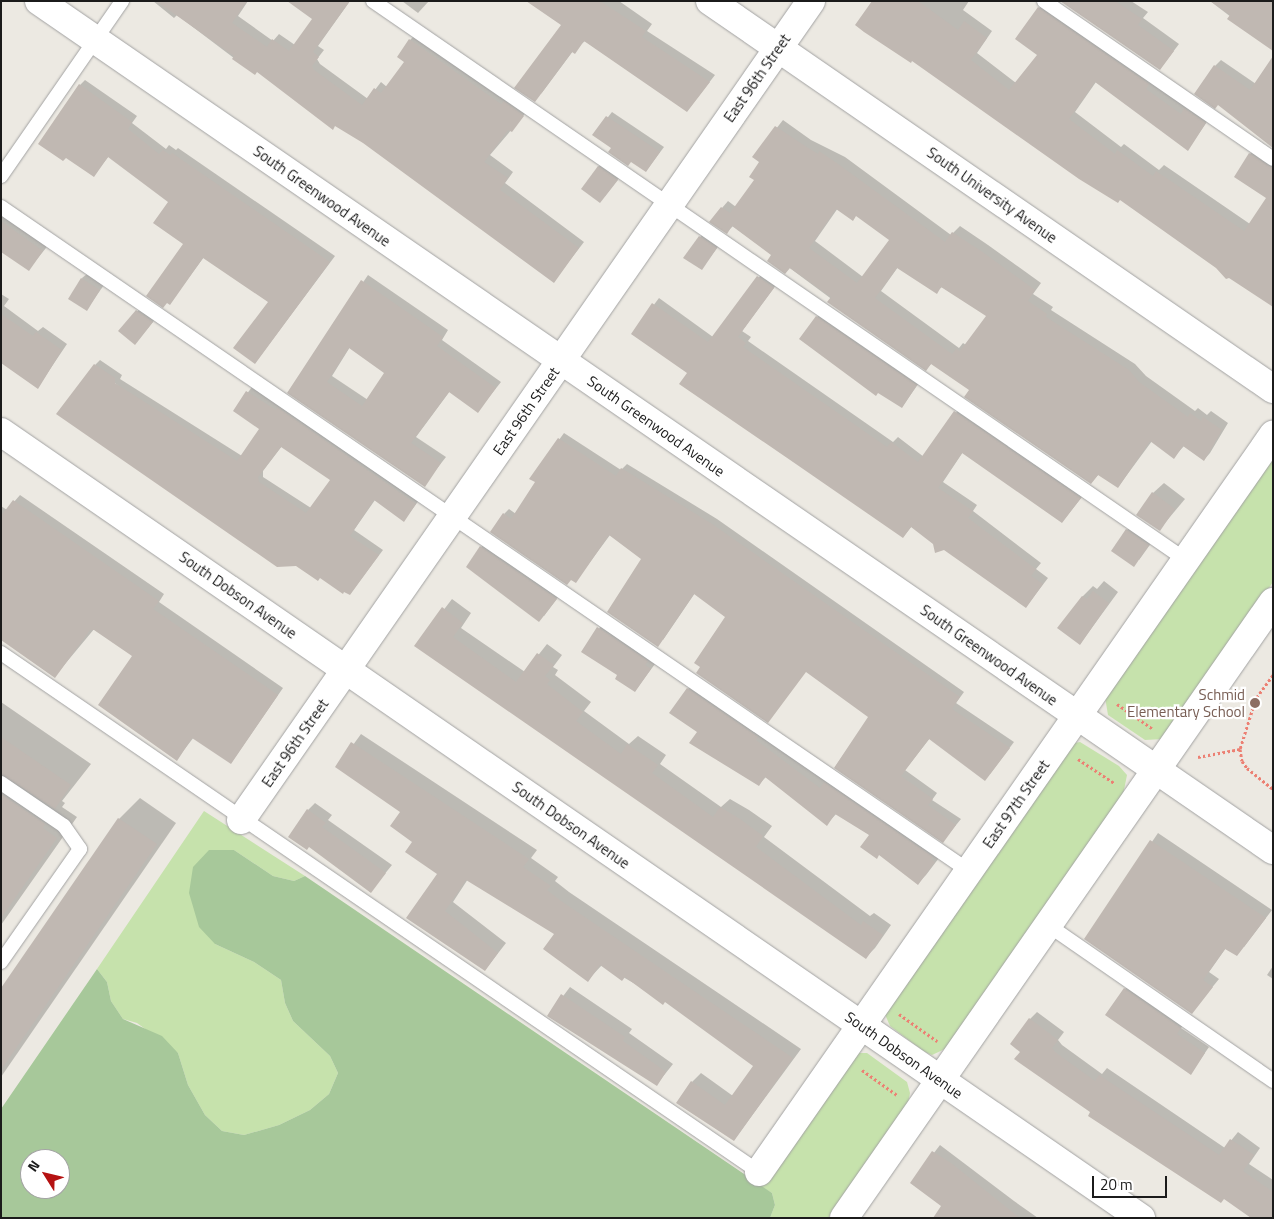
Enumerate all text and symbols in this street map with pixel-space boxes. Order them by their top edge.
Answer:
street label: East 96th Street [720,30,794,126]
street label: South Greenwood Avenue [250,142,394,250]
street label: South University Avenue [924,143,1060,247]
street label: East 96th Street [489,363,563,459]
street label: South Greenwood Avenue [584,372,728,480]
street label: South Dobson Avenue [176,548,300,642]
street label: South Greenwood Avenue [917,601,1061,709]
place label: Schmid Elementary School [1127,685,1245,720]
street label: East 96th Street [258,695,332,791]
marker: Schmid Elementary School [1249,697,1261,709]
street label: East 97th Street [979,756,1053,852]
street label: South Dobson Avenue [509,778,633,872]
street label: South Dobson Avenue [842,1008,966,1102]
north arrow [20,1149,70,1199]
text: N [22,1155,45,1176]
scale bar [1094,1166,1169,1198]
text: 20 m [1100,1173,1133,1196]

